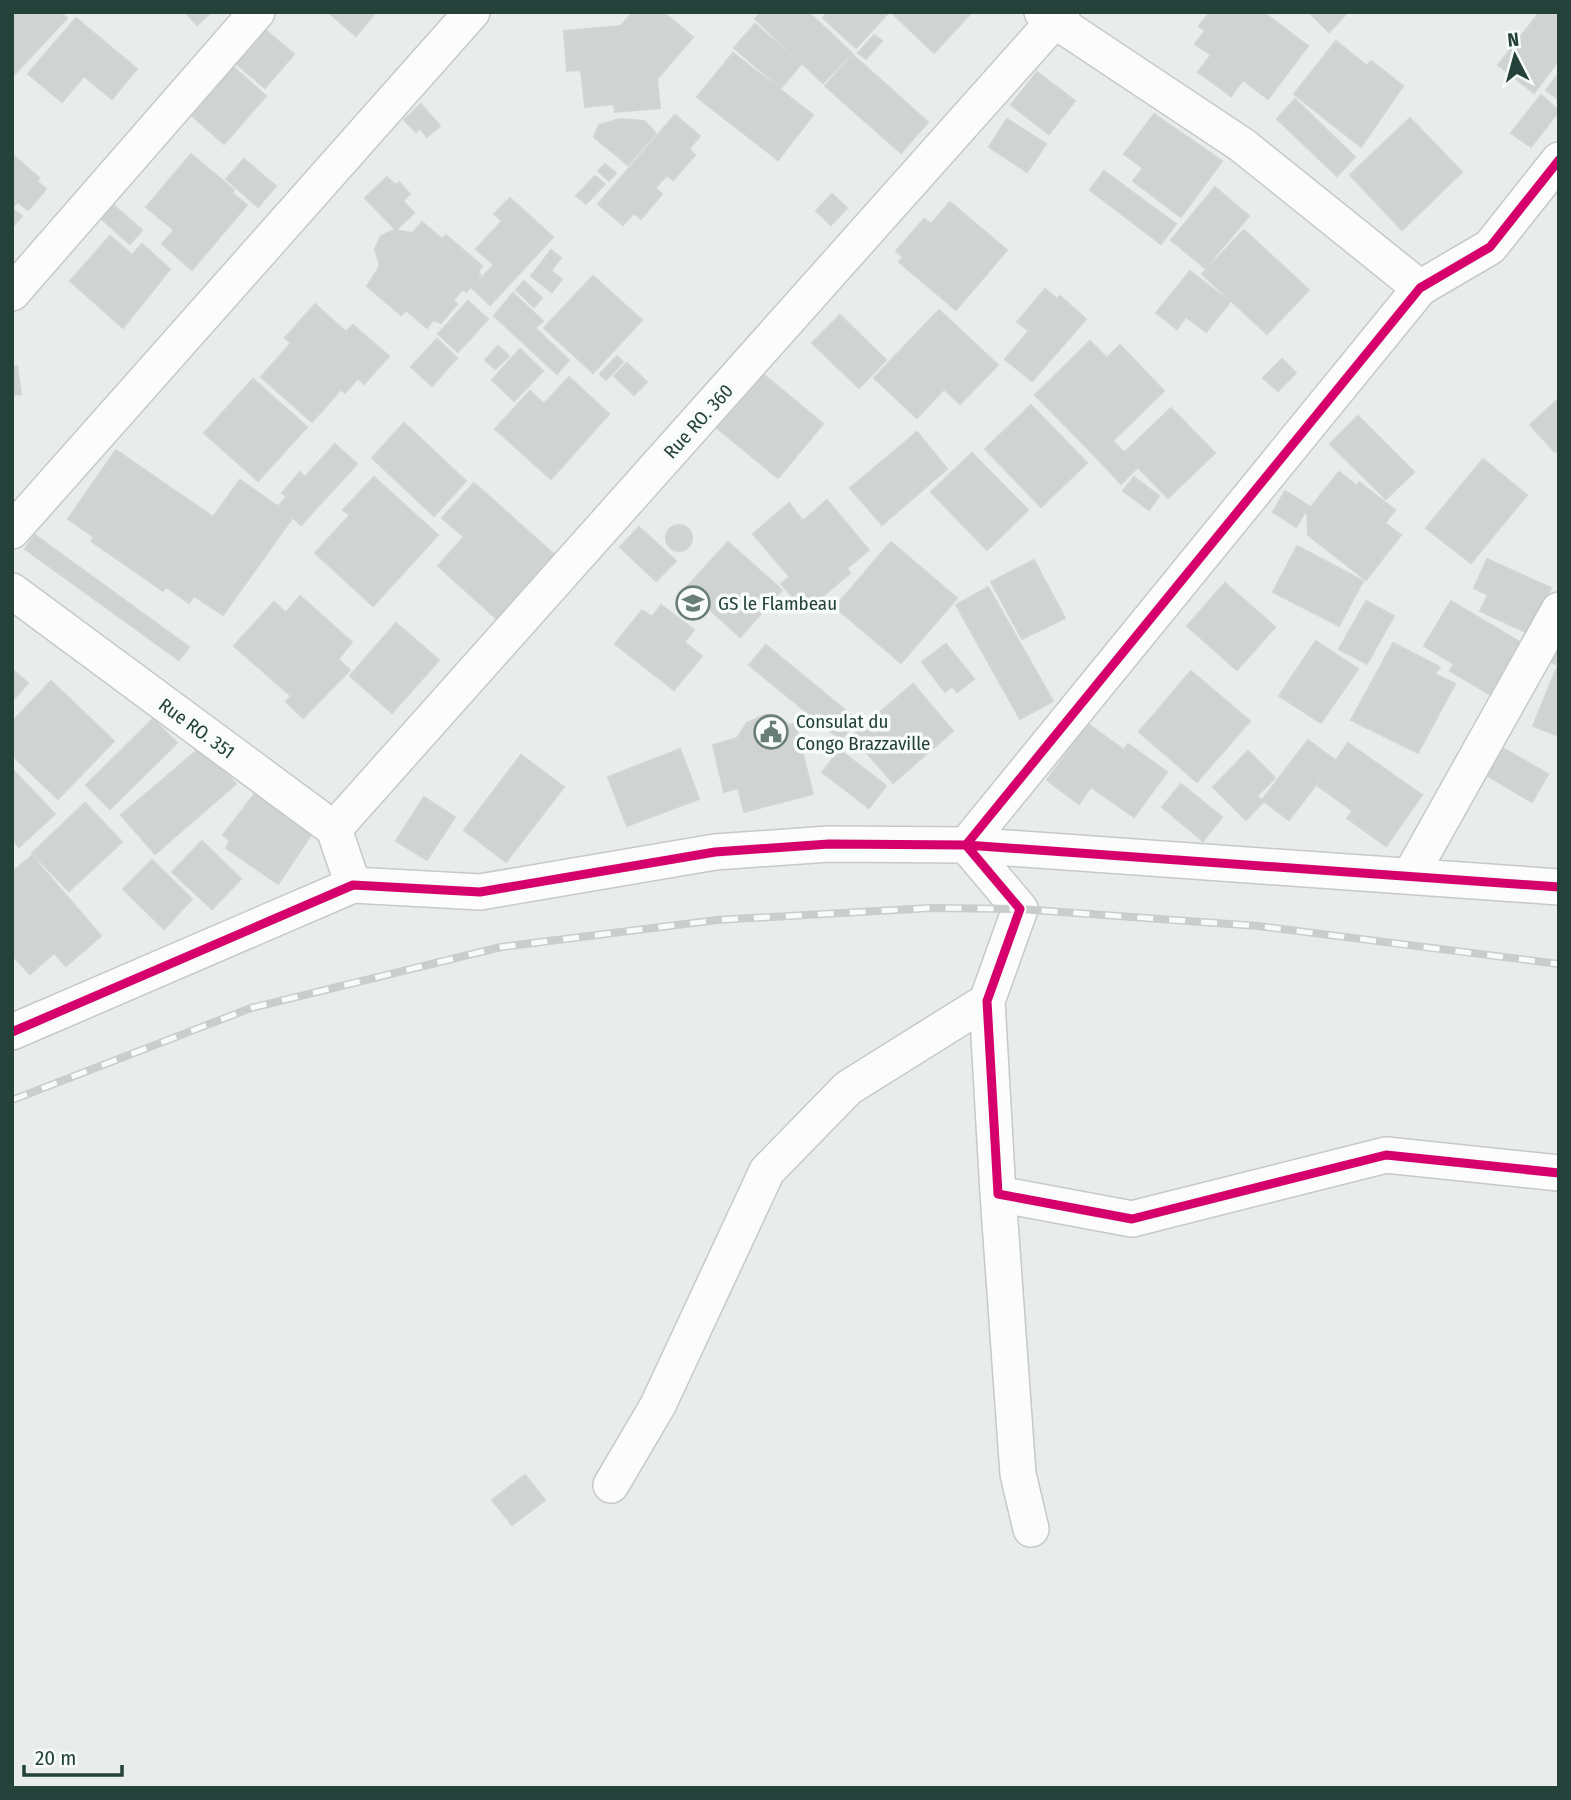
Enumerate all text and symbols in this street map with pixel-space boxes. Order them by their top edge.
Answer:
north arrow [1480,21,1550,91]
text: N [1506,28,1520,52]
street label: Rue RO. 360 [659,379,738,463]
school or university icon: GS le Flambeau [674,584,712,622]
place label: GS le Flambeau [718,592,837,615]
street label: Rue RO. 351 [154,693,239,764]
place label: Consulat du Congo Brazzaville [796,710,930,755]
public building icon: Consulat du Congo Brazzaville [752,713,790,751]
scale bar [24,1734,122,1778]
text: 20 m [35,1745,76,1771]

